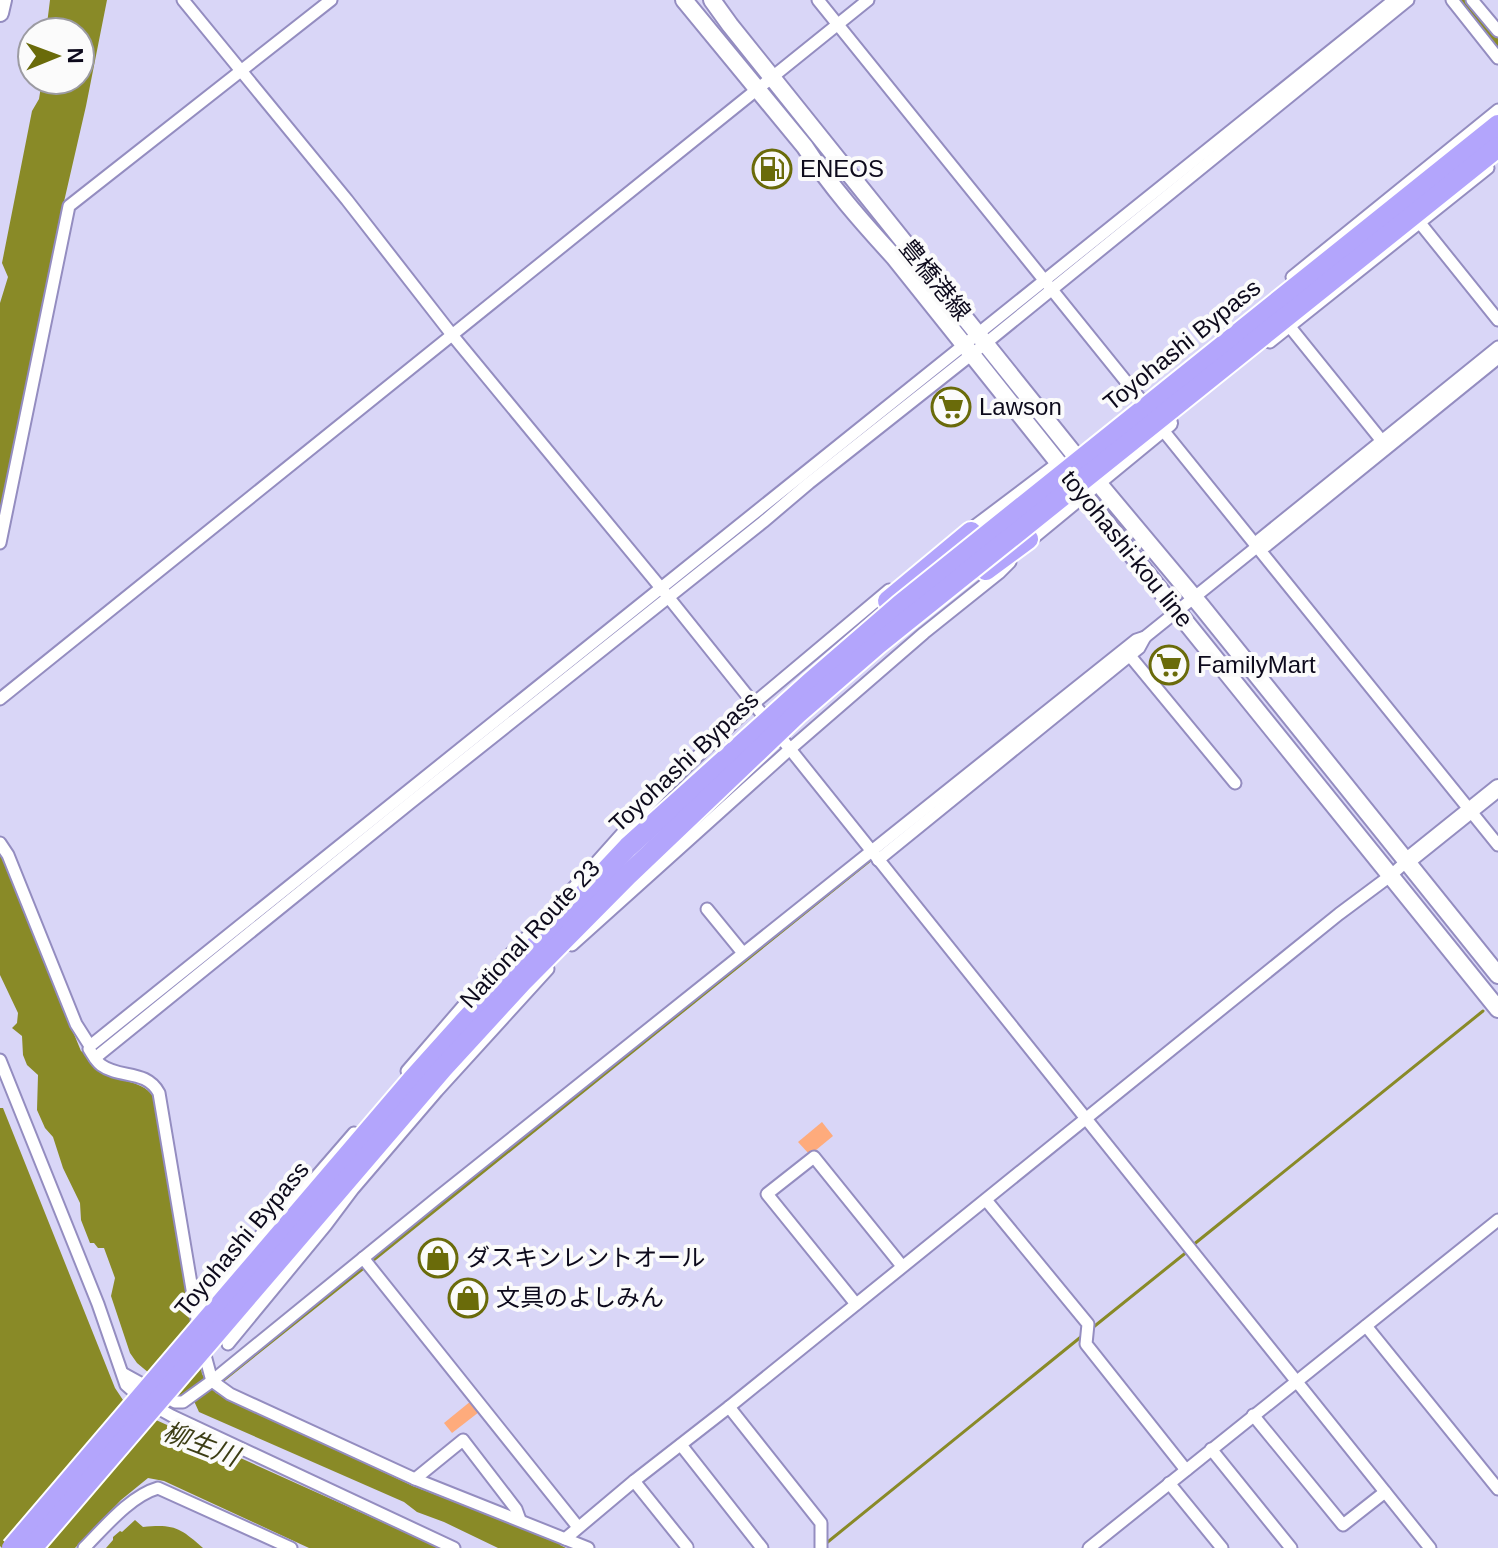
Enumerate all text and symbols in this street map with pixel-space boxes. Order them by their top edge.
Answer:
north arrow [16,16,96,96]
text: N [63,47,88,64]
fuel station icon: ENEOS [751,148,793,190]
place label: ENEOS [800,155,884,182]
street label: 豊橋港線 [895,234,976,325]
street label: Toyohashi Bypass [1098,273,1265,416]
supermarket icon: Lawson [930,386,972,428]
place label: Lawson [979,393,1062,420]
street label: toyohashi-kou line [1056,465,1199,632]
supermarket icon: FamilyMart [1148,644,1190,686]
place label: FamilyMart [1197,651,1316,678]
street label: Toyohashi Bypass [604,686,764,837]
street label: National Route 23 [454,854,605,1013]
street label: Toyohashi Bypass [169,1156,314,1321]
shop icon: ダスキンレントオール [417,1237,459,1279]
place label: ダスキンレントオール [466,1244,705,1271]
shop icon: 文具のよしみん [447,1277,489,1319]
place label: 文具のよしみん [496,1284,664,1311]
water label: 柳生川 [159,1416,246,1473]

